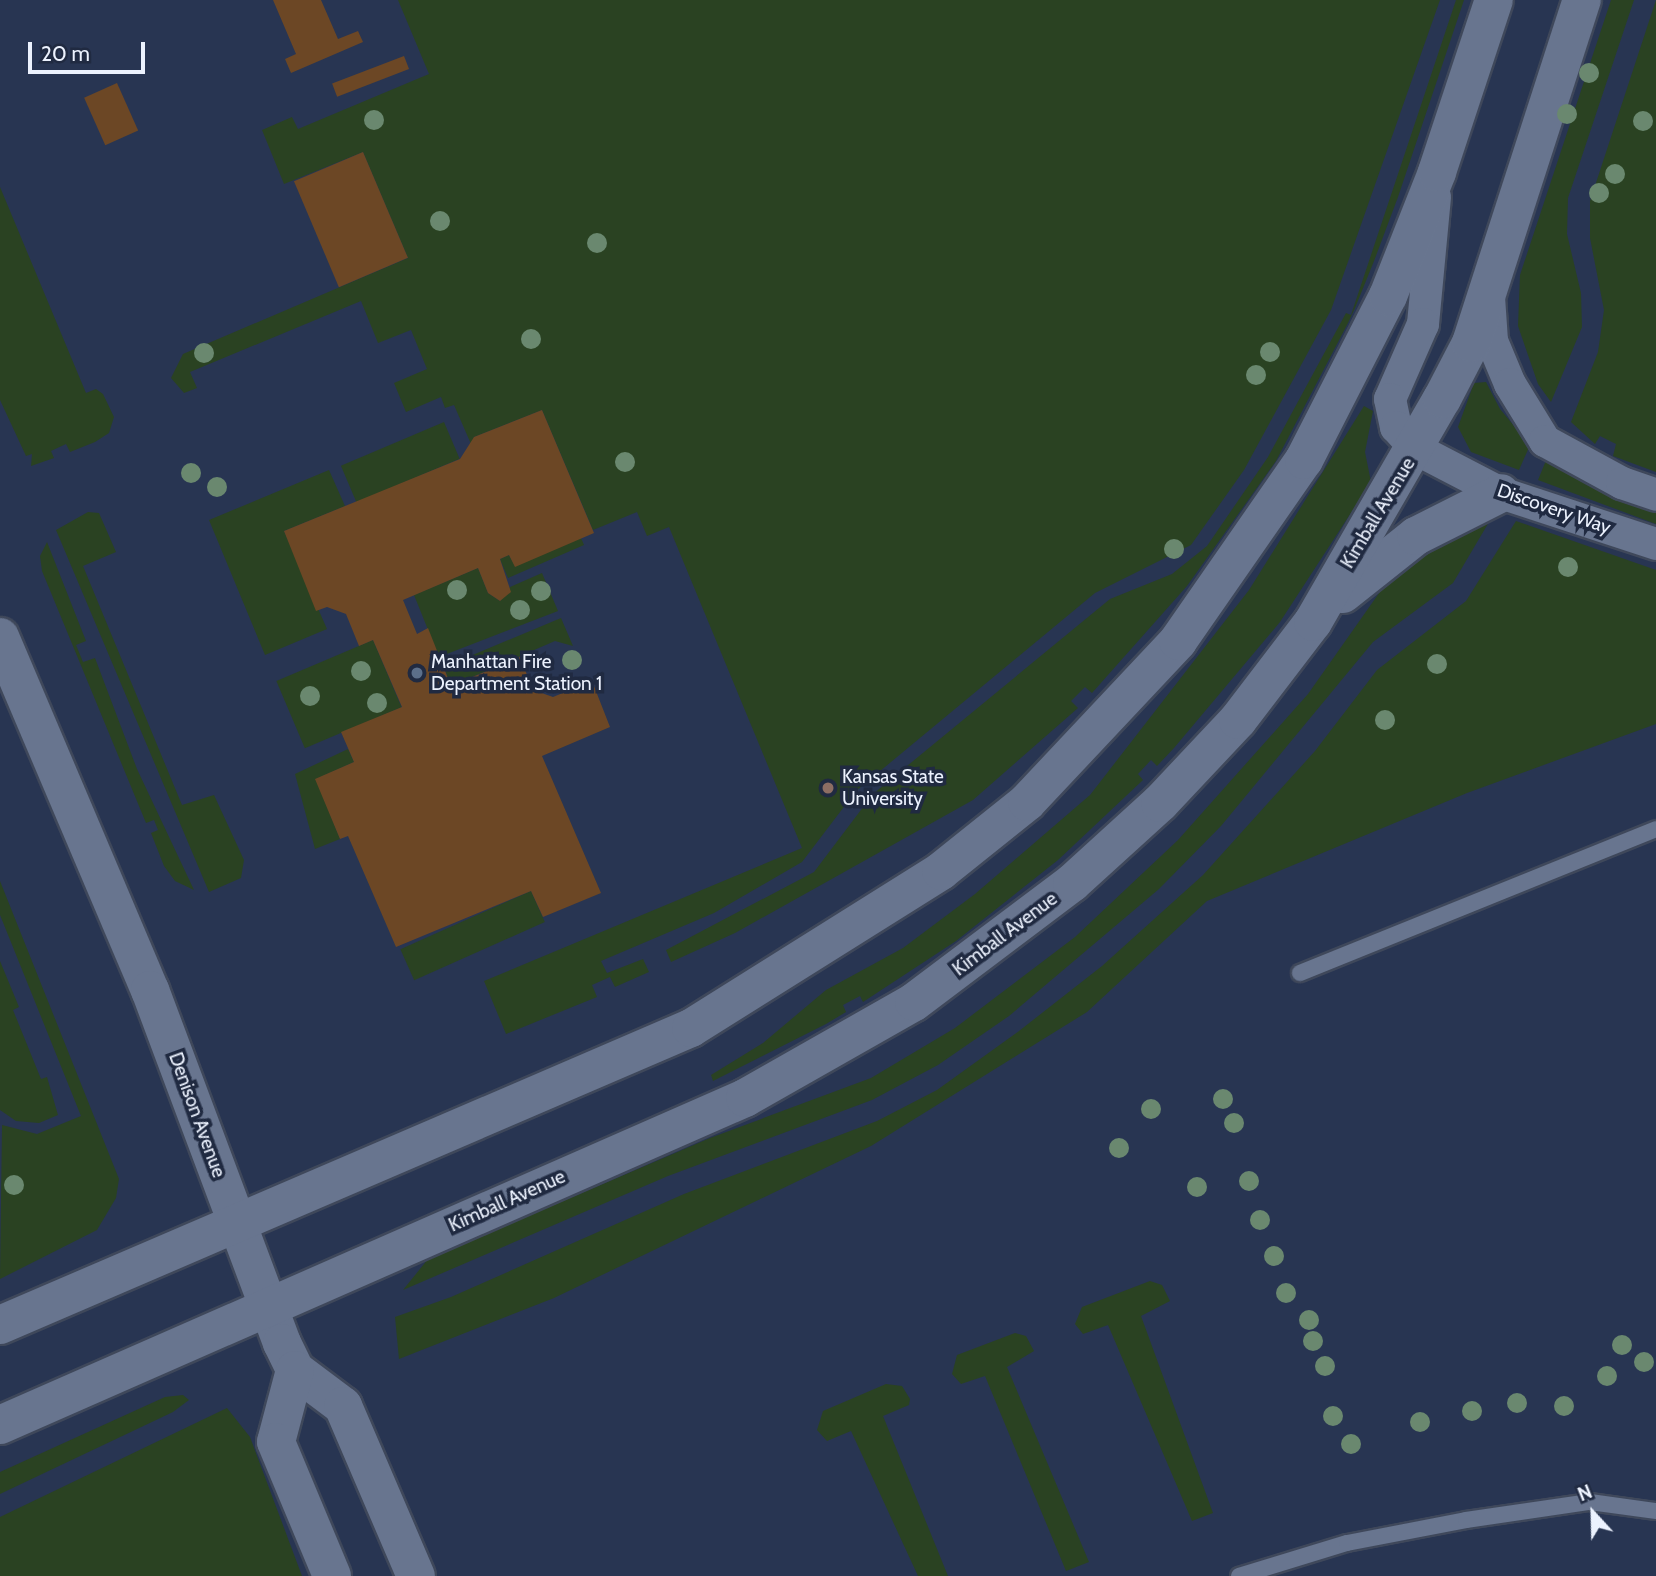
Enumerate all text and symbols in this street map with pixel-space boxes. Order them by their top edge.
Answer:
scale bar [32,28,149,72]
text: 20 m [41,41,90,66]
street label: Kimball Avenue [1336,454,1420,572]
street label: Discovery Way [1494,479,1614,539]
place label: Manhattan Fire Department Station 1 [431,651,602,695]
marker: Manhattan Fire Department Station 1 [409,665,425,681]
place label: Kansas State University [842,766,944,810]
marker: Kansas State University [820,780,836,796]
street label: Kimball Avenue [948,887,1062,981]
street label: Denison Avenue [164,1049,230,1181]
street label: Kimball Avenue [445,1165,569,1237]
north arrow [1558,1478,1628,1548]
text: N [1574,1480,1595,1506]

